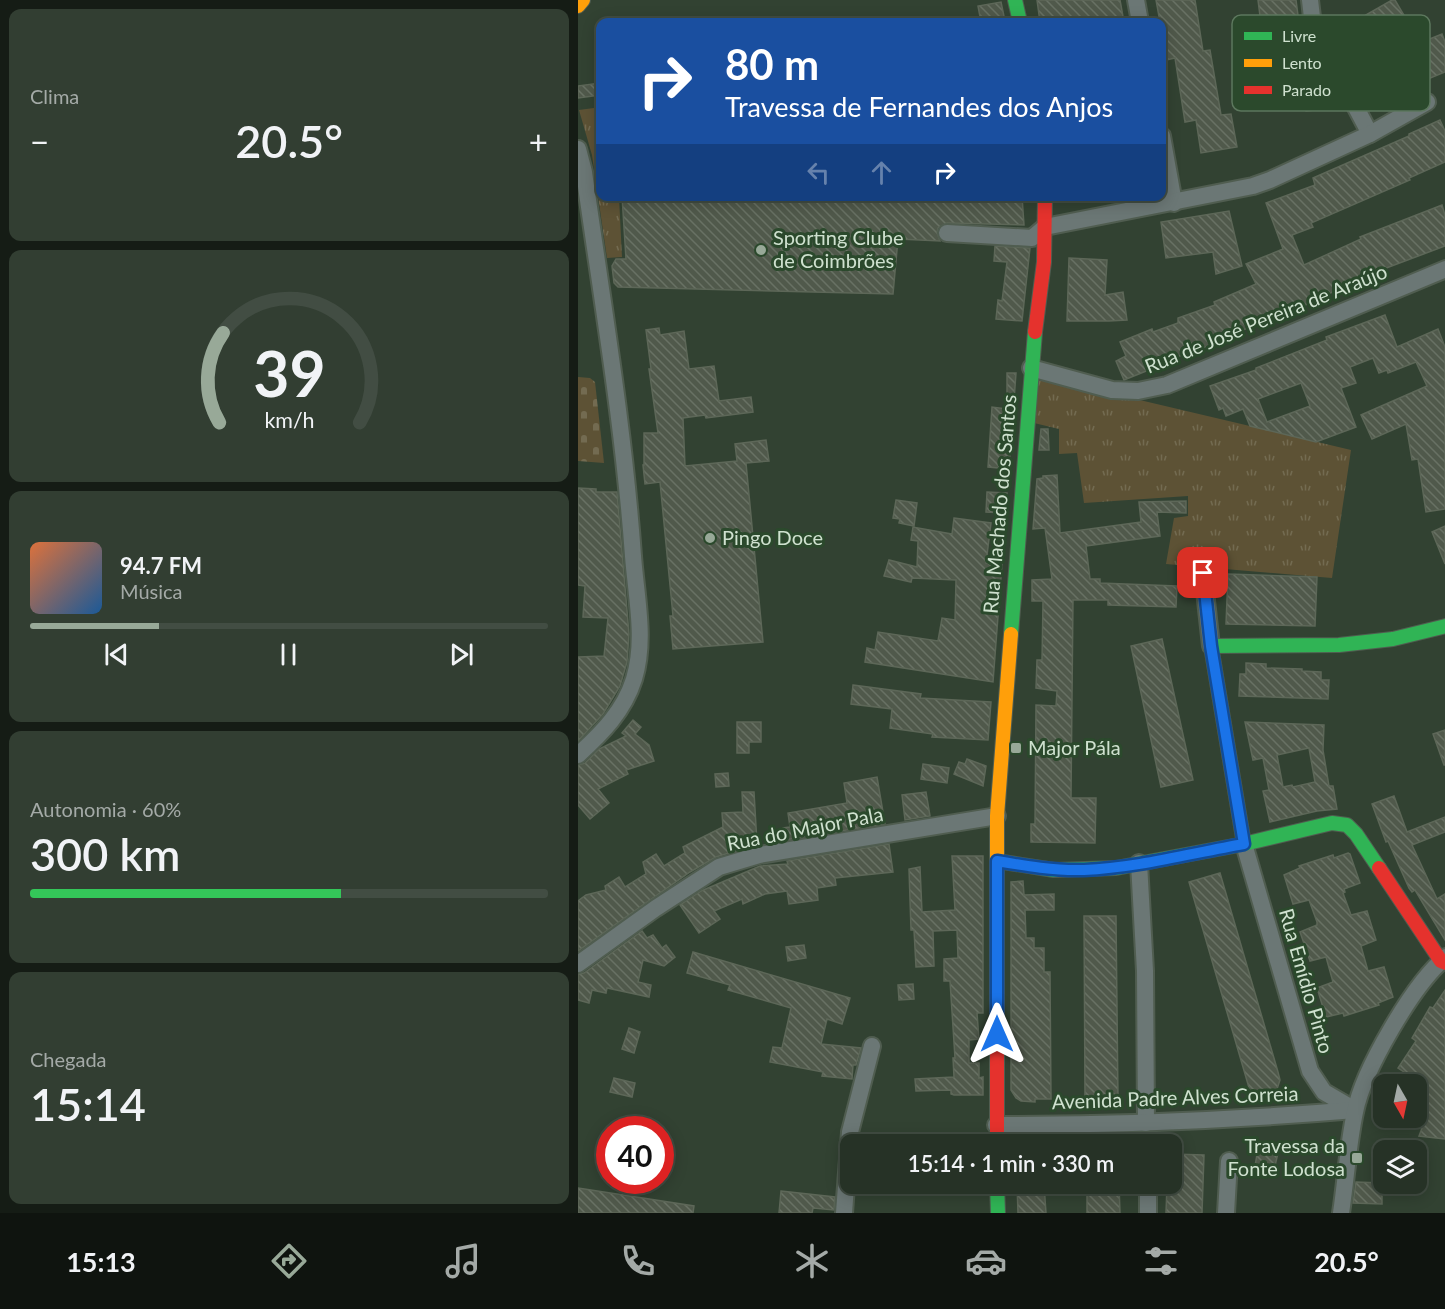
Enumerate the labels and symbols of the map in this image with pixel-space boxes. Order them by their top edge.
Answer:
legend [1232,15,1430,111]
text: Livre [1282,26,1316,45]
text: Lento [1282,53,1322,72]
text: Parado [1282,80,1331,99]
place label: Sporting Clube de Coimbrões [773,225,903,272]
marker: Sporting Clube de Coimbrões [754,243,768,257]
street label: Rua de José Pereira de Araújo [1141,258,1390,378]
street label: Rua Machado dos Santos [977,393,1021,615]
place label: Pingo Doce [722,525,823,549]
marker: Pingo Doce [703,531,717,545]
pin [1177,547,1228,598]
place label: Major Pála [1028,735,1121,759]
marker: Major Pála [1009,741,1023,755]
street label: Rua do Major Pala [725,801,885,855]
street label: Rua Emídio Pinto [1275,906,1339,1056]
position arrow [965,1002,1029,1066]
north arrow [1373,1074,1427,1128]
street label: Avenida Padre Alves Correia [1051,1081,1299,1113]
speed limit sign: 40 [596,1116,674,1194]
place label: Travessa da Fonte Lodosa [1227,1133,1345,1180]
marker: Travessa da Fonte Lodosa [1350,1151,1364,1165]

